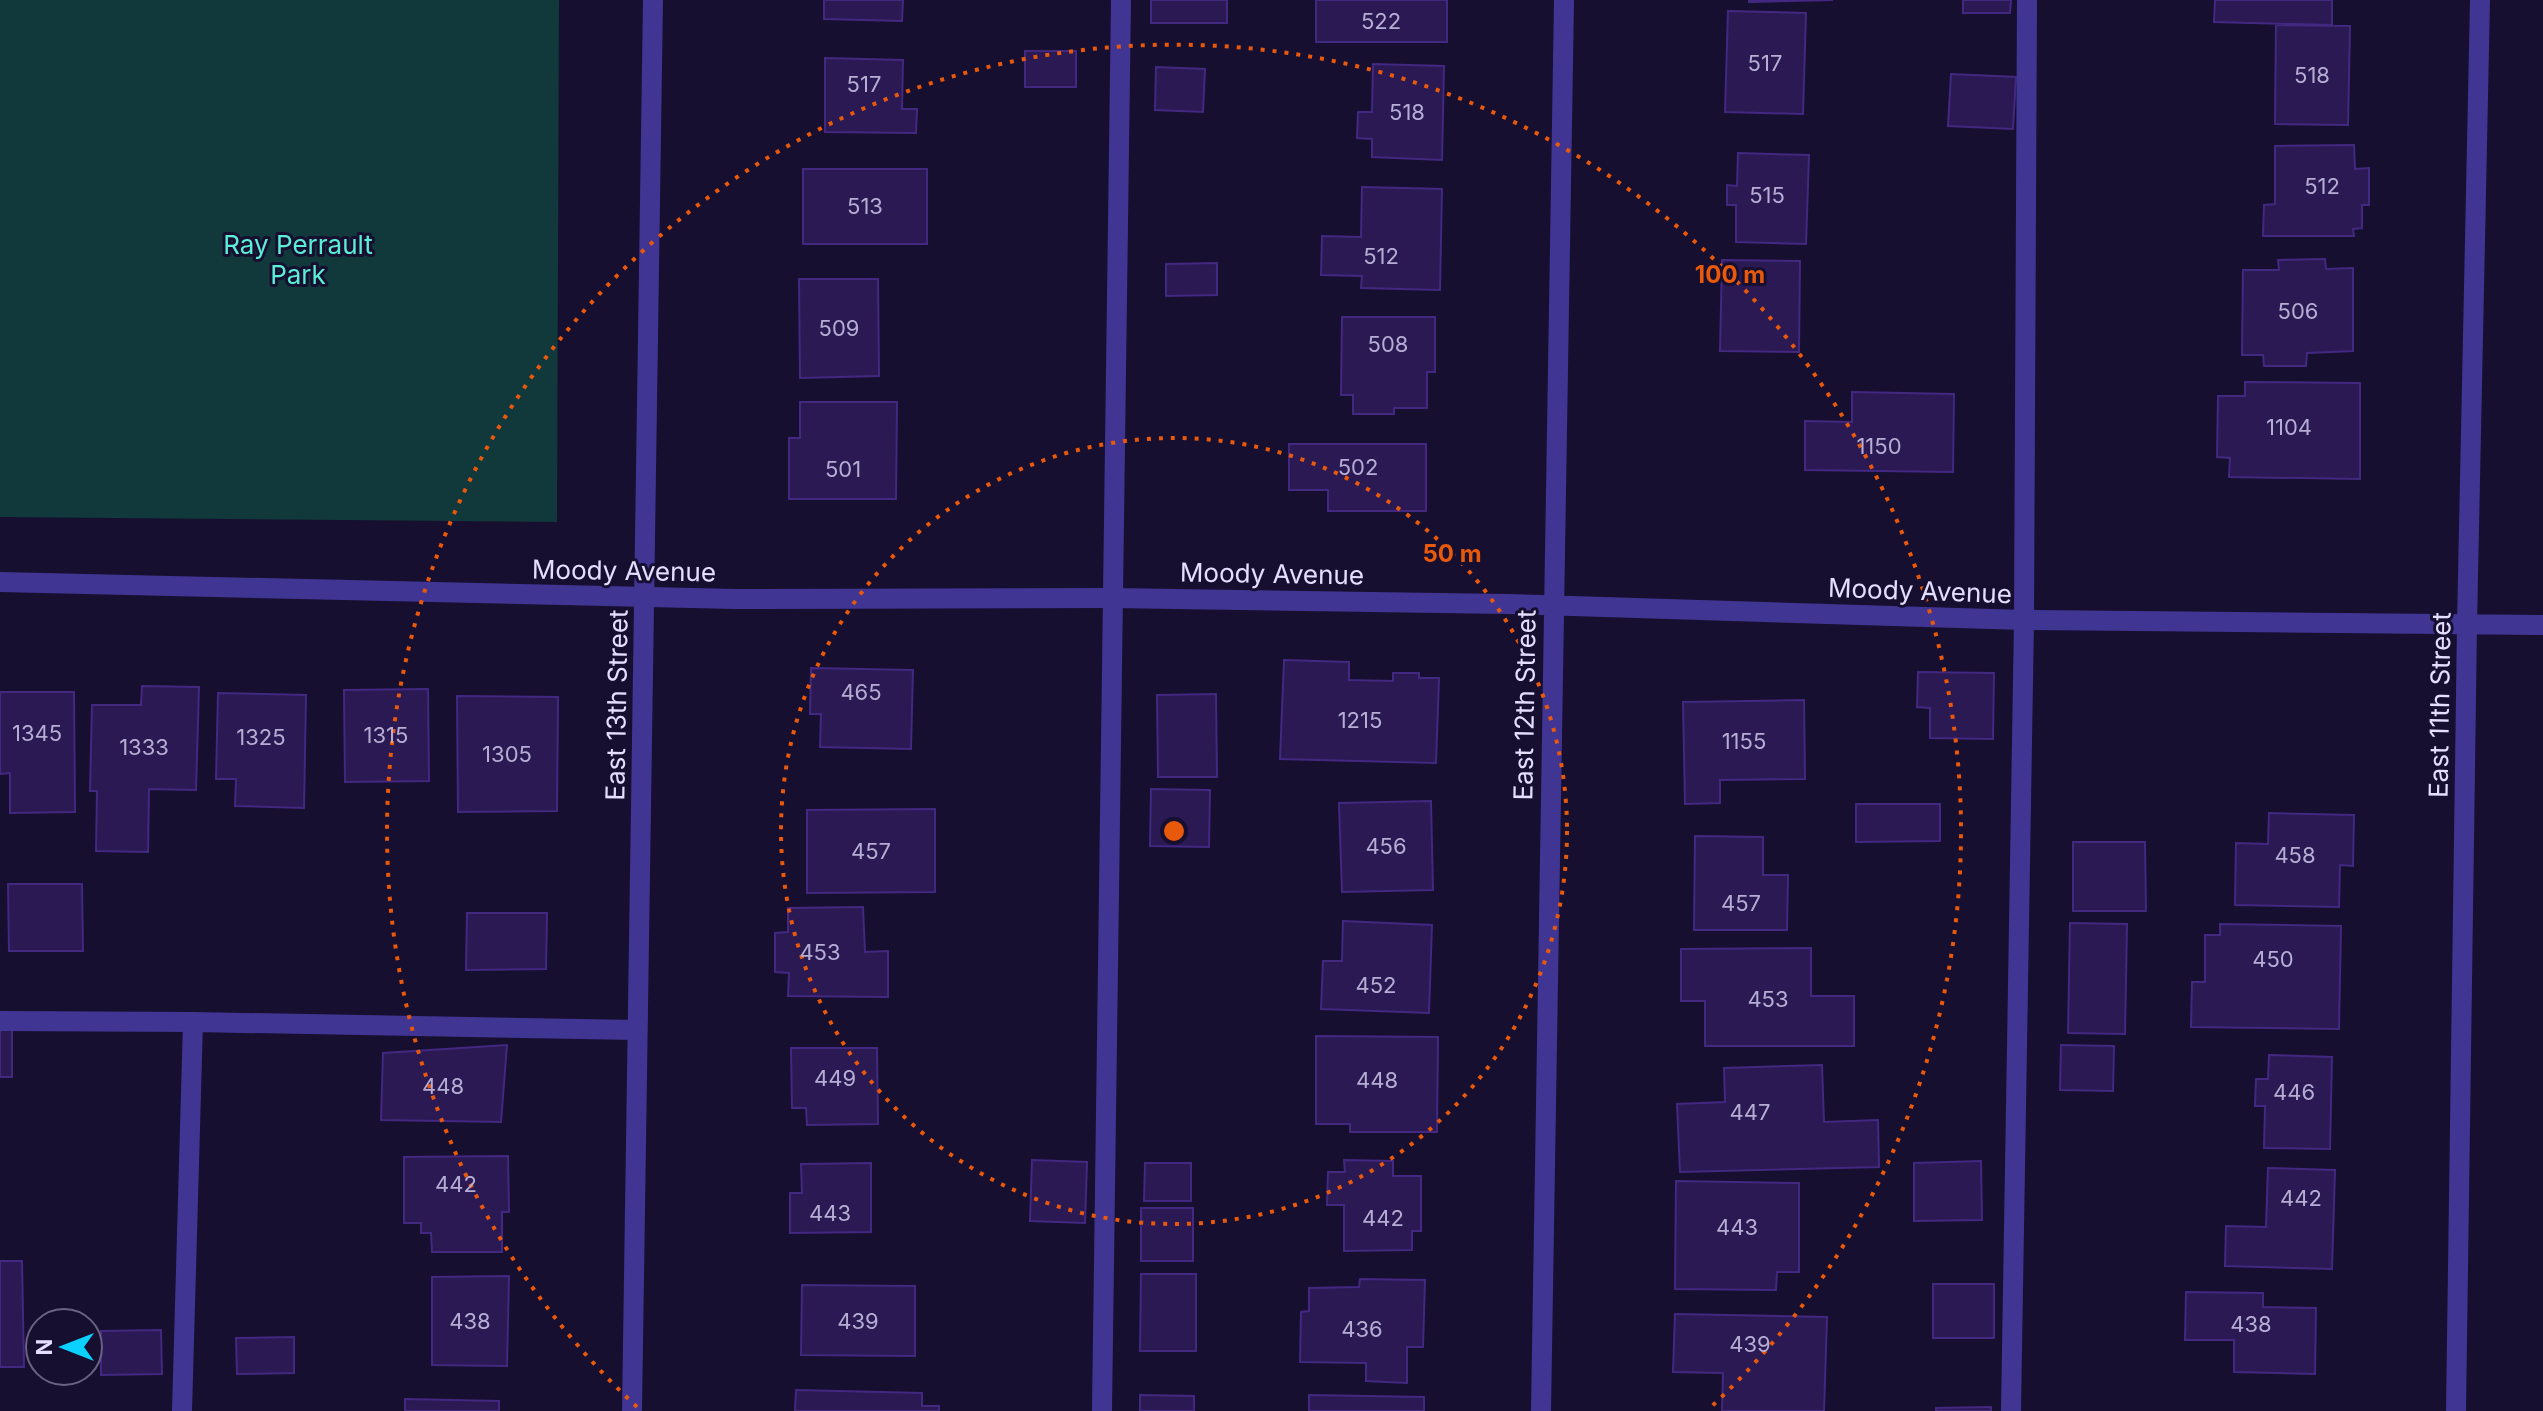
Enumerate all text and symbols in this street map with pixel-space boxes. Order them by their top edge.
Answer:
house number: 522 [1361,8,1401,34]
house number: 517 [1748,50,1782,76]
house number: 518 [2294,62,2330,88]
house number: 517 [847,71,881,97]
house number: 518 [1389,99,1425,125]
house number: 512 [2304,173,2340,199]
house number: 515 [1749,182,1785,208]
house number: 513 [847,193,883,219]
park label: Ray Perrault Park [223,229,373,290]
house number: 512 [1363,243,1399,269]
text: 100 m [1695,260,1765,289]
house number: 506 [2278,298,2318,324]
house number: 509 [819,315,859,341]
house number: 508 [1368,331,1408,357]
house number: 1104 [2266,414,2312,440]
house number: 1150 [1856,433,1902,459]
house number: 502 [1338,454,1378,480]
house number: 501 [825,456,861,482]
text: 50 m [1422,539,1482,568]
street label: Moody Avenue [532,553,716,588]
street label: Moody Avenue [1180,556,1364,591]
street label: Moody Avenue [1828,572,2012,609]
street label: East 13th Street [599,609,634,801]
street label: East 12th Street [1507,609,1542,801]
street label: East 11th Street [2422,612,2457,798]
house number: 465 [840,679,882,705]
house number: 1215 [1338,707,1382,733]
house number: 1345 [12,720,62,746]
house number: 1315 [364,722,408,748]
house number: 1325 [236,724,286,750]
house number: 1155 [1722,728,1766,754]
house number: 1333 [119,734,169,760]
house number: 1305 [482,741,532,767]
centre of rings [1160,817,1188,845]
house number: 456 [1365,833,1407,859]
house number: 457 [851,838,891,864]
house number: 458 [2274,842,2316,868]
house number: 457 [1721,890,1761,916]
house number: 453 [799,939,841,965]
house number: 450 [2252,946,2294,972]
house number: 452 [1355,972,1397,998]
house number: 453 [1747,986,1789,1012]
house number: 449 [814,1065,856,1091]
house number: 448 [1356,1067,1398,1093]
house number: 448 [422,1073,464,1099]
house number: 446 [2273,1079,2315,1105]
house number: 447 [1730,1099,1770,1125]
house number: 442 [435,1171,477,1197]
house number: 442 [2280,1185,2322,1211]
house number: 443 [809,1200,851,1226]
house number: 442 [1362,1205,1404,1231]
house number: 443 [1716,1214,1758,1240]
north arrow [24,1307,104,1387]
house number: 438 [449,1308,491,1334]
house number: 439 [837,1308,879,1334]
house number: 438 [2230,1311,2272,1337]
house number: 436 [1341,1316,1383,1342]
house number: 439 [1729,1331,1771,1357]
text: N [31,1339,57,1355]

